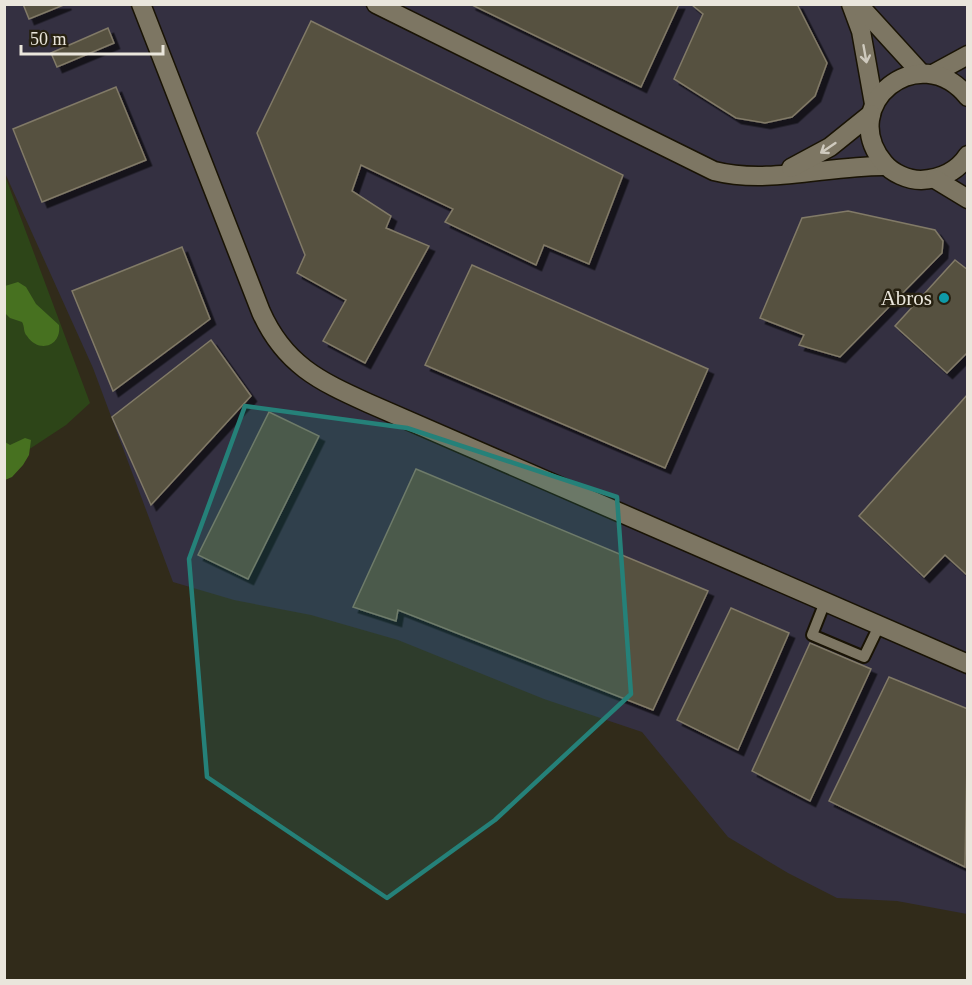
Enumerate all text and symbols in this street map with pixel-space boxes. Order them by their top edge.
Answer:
scale bar [21,18,164,56]
text: 50 m [30,29,67,49]
one-way arrow [860,43,871,63]
one-way arrow [820,142,836,154]
place label: Abros [881,286,932,310]
marker: Abros [937,291,951,305]

